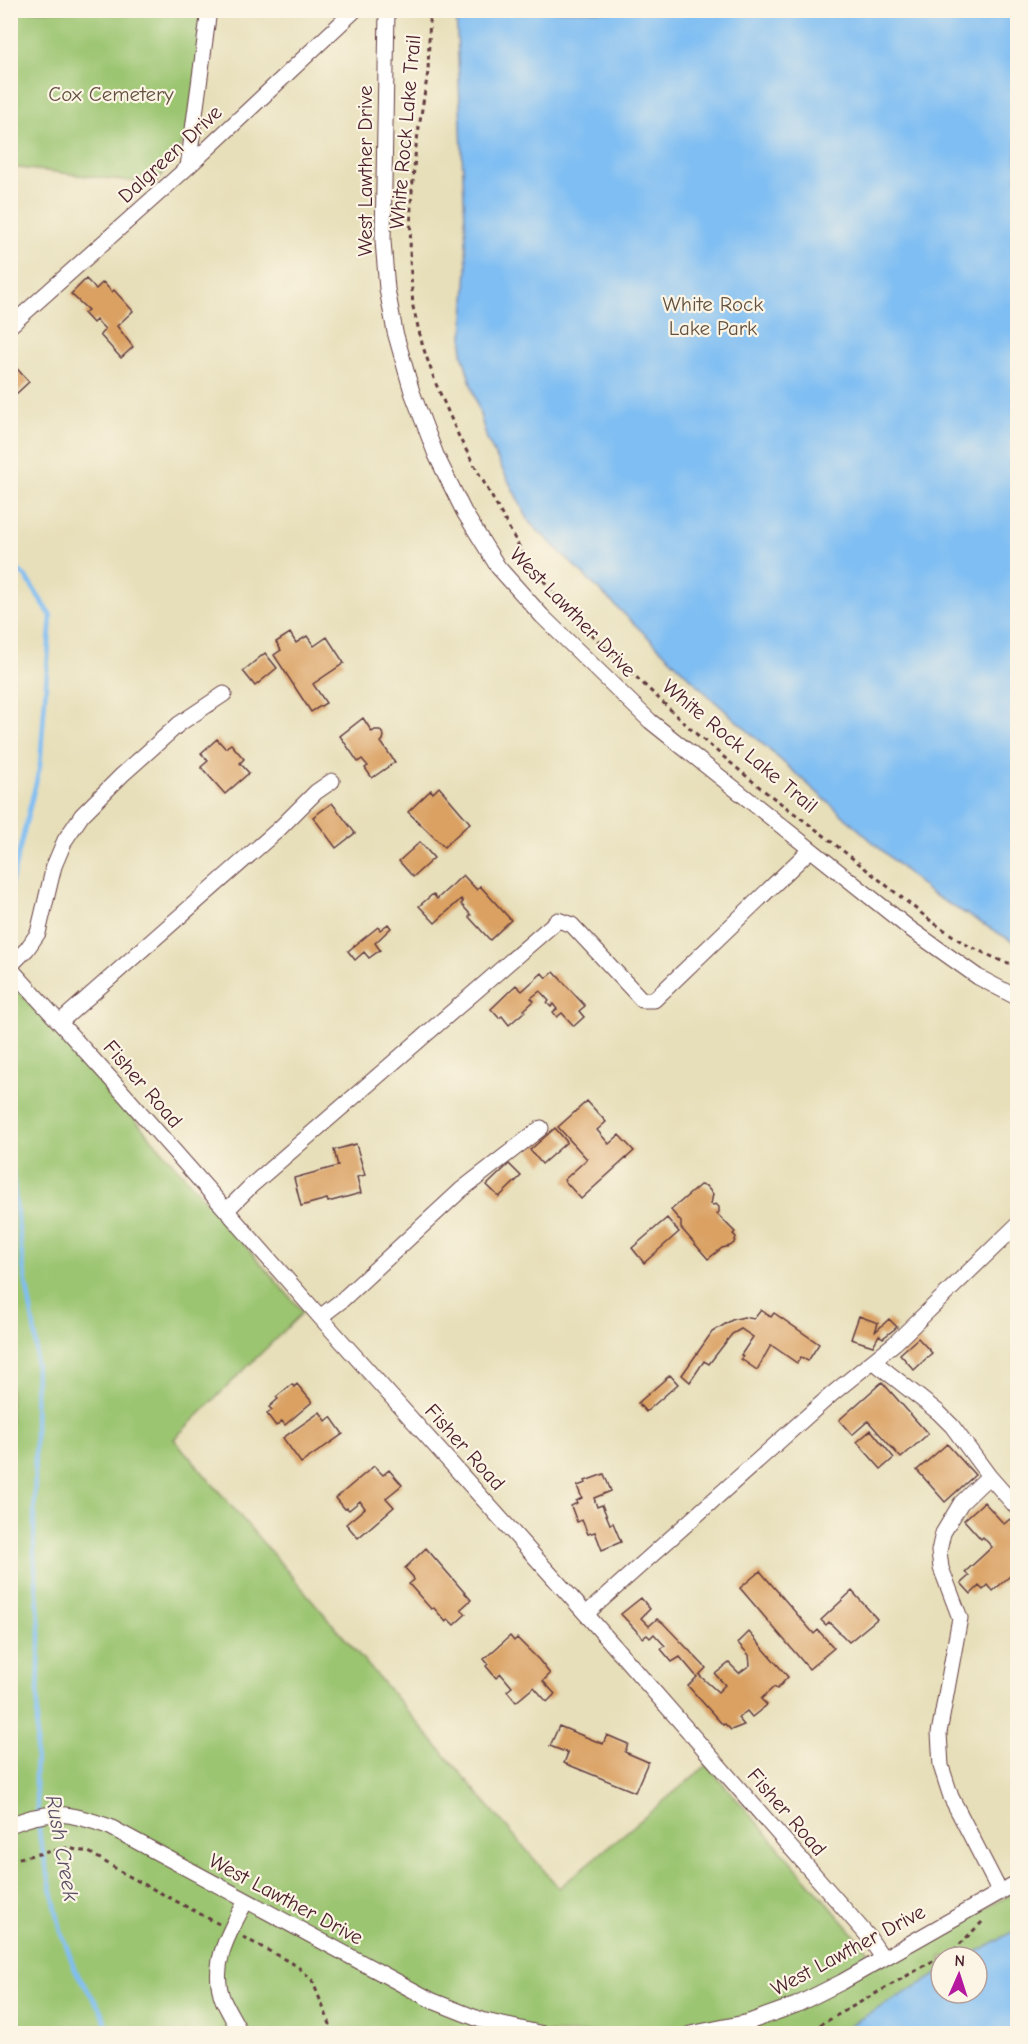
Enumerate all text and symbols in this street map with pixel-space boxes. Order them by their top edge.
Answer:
street label: White Rock Lake Trail [385,34,425,230]
park label: Cox Cemetery [48,82,174,106]
street label: West Lawther Drive [353,86,377,256]
street label: Dalgreen Drive [113,100,227,208]
park label: White Rock Lake Park [663,292,763,340]
street label: West Lawther Drive [505,542,641,682]
street label: White Rock Lake Trail [658,674,822,818]
street label: Fisher Road [98,1035,188,1133]
street label: Fisher Road [420,1399,510,1495]
street label: Fisher Road [742,1763,832,1861]
water label: Rush Creek [40,1793,84,1904]
street label: West Lawther Drive [205,1848,367,1950]
street label: West Lawther Drive [767,1899,929,2001]
north arrow [929,1945,989,2005]
text: N [954,1952,965,1970]

